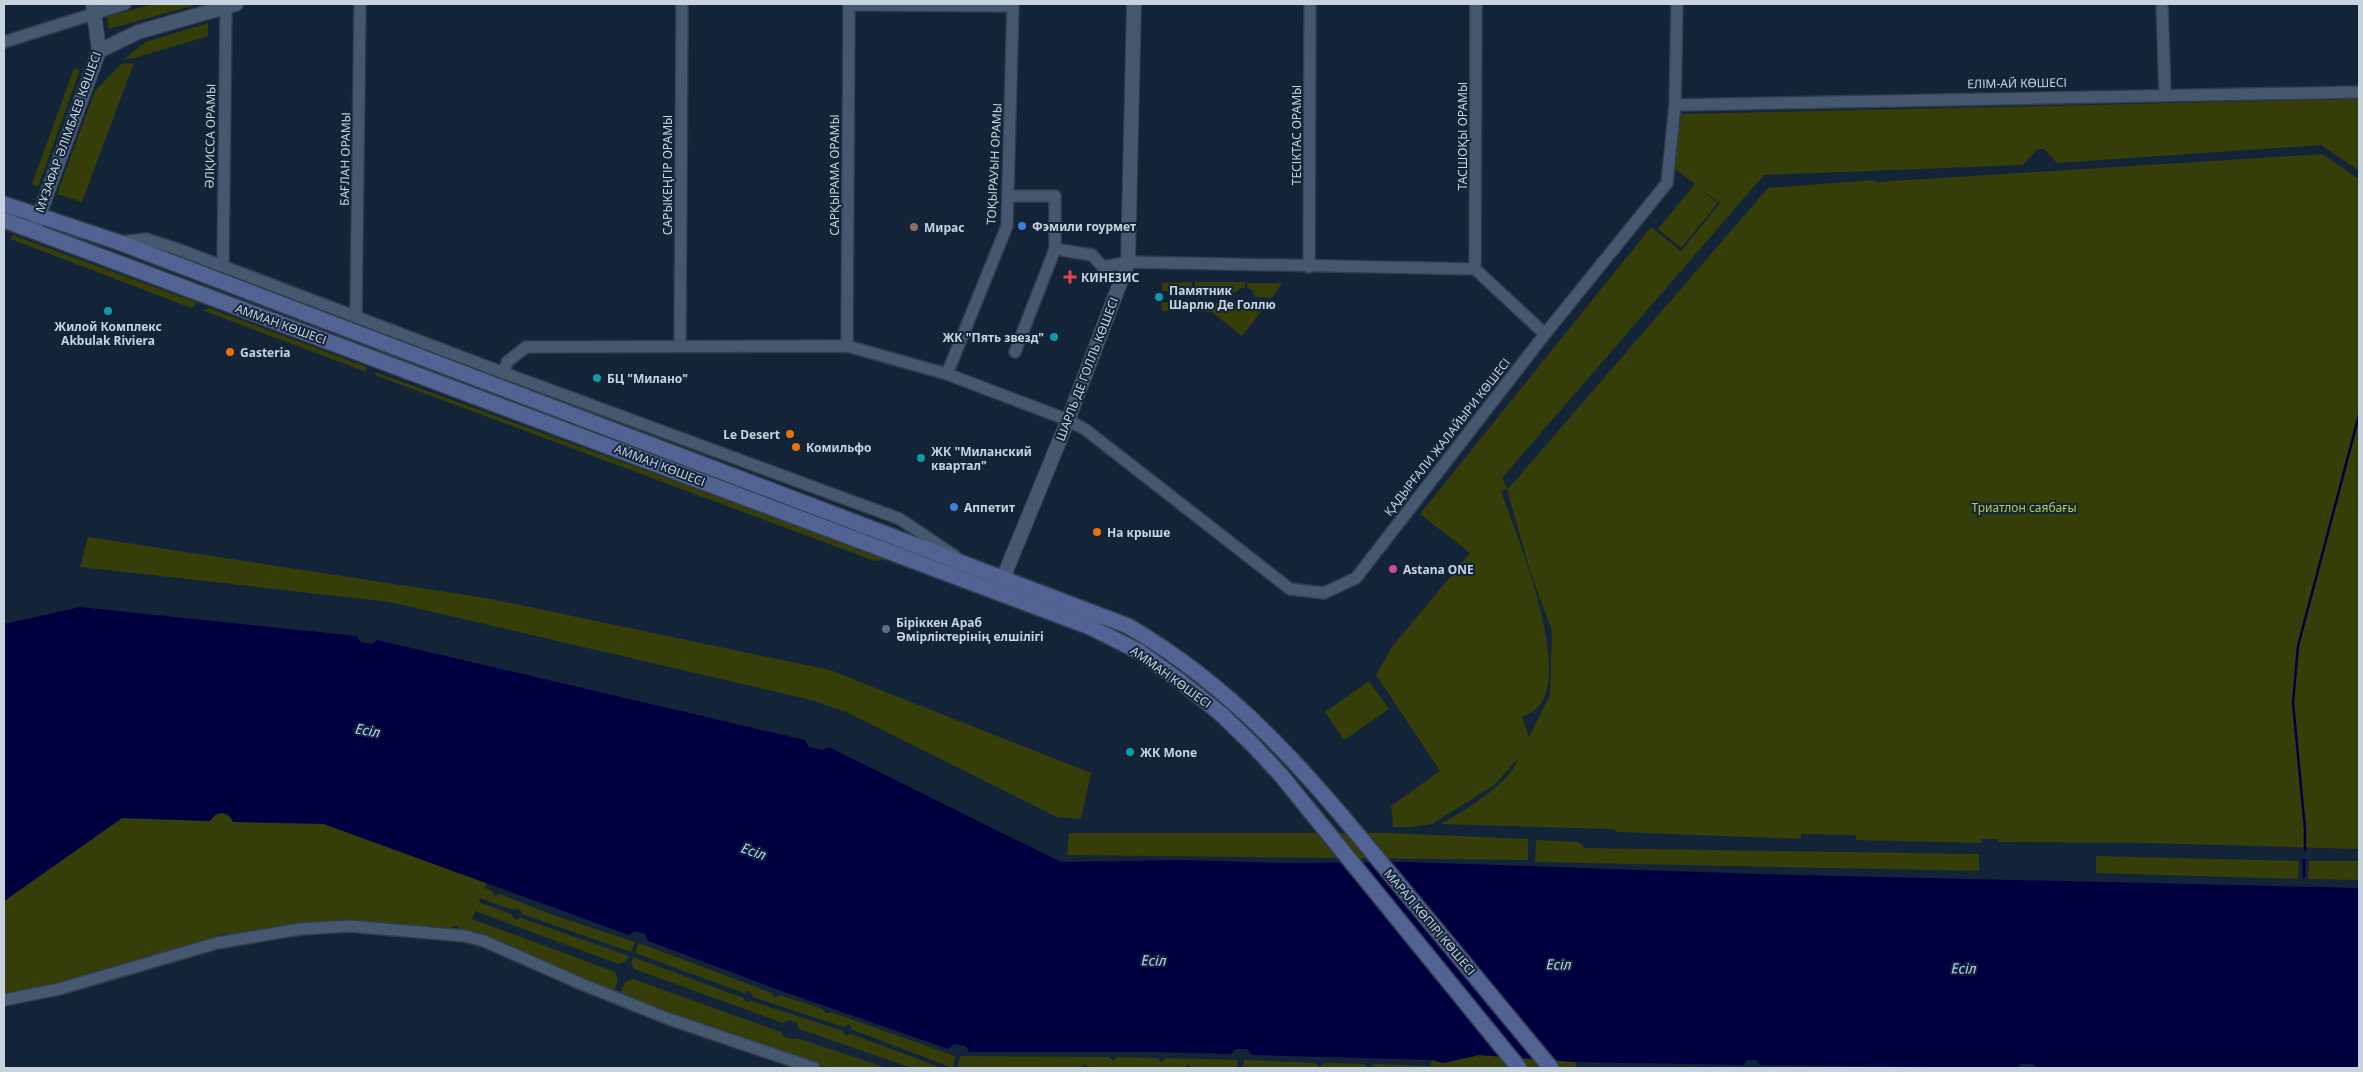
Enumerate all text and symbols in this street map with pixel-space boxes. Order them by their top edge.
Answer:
street label: МҰЗАФАР ӘЛІМБАЕВ КӨШЕСІ [31,49,105,215]
street label: ЕЛІМ-АЙ КӨШЕСІ [1967,74,2067,92]
street label: ТАСШОҚЫ ОРАМЫ [1454,82,1471,190]
street label: ӘЛҚИССА ОРАМЫ [201,84,219,188]
street label: ТЕСІКТАС ОРАМЫ [1288,85,1305,185]
street label: ТОҚЫРАУЫН ОРАМЫ [982,103,1006,225]
street label: БАҒЛАН ОРАМЫ [336,112,354,206]
street label: САРҚЫРАМА ОРАМЫ [826,114,843,236]
street label: САРЫКЕҢГІР ОРАМЫ [659,115,676,235]
place label: Фэмили гоурмет [1032,218,1136,235]
place label: Мирас [924,219,964,236]
marker: Фэмили гоурмет [1016,220,1028,232]
marker: Мирас [908,221,920,233]
place label: КИНЕЗИС [1081,269,1139,286]
marker: КИНЕЗИС [1063,270,1077,284]
place label: Памятник Шарлю Де Голлю [1169,282,1276,313]
marker: Памятник Шарлю Де Голлю [1153,291,1165,303]
street label: ШАРЛЬ ДЕ ГОЛЛЬ КӨШЕСІ [1052,295,1122,443]
street label: АММАН КӨШЕСІ [233,300,329,348]
marker: Жилой Комплекс Akbulak Riviera [102,305,114,317]
place label: Жилой Комплекс Akbulak Riviera [54,318,162,349]
place label: ЖК "Пять звезд" [942,329,1044,346]
marker: ЖК "Пять звезд" [1048,331,1060,343]
place label: Gasteria [240,344,290,361]
marker: Gasteria [224,346,236,358]
street label: ҚАДЫРҒАЛИ ЖАЛАЙЫРИ КӨШЕСІ [1380,355,1514,519]
place label: БЦ "Милано" [607,370,688,387]
marker: БЦ "Милано" [591,372,603,384]
place label: Le Desert [723,426,780,443]
marker: Le Desert [784,428,796,440]
place label: Комильфо [806,439,871,456]
street label: АММАН КӨШЕСІ [612,440,708,490]
marker: Комильфо [790,441,802,453]
place label: ЖК "Миланский квартал" [931,443,1032,474]
marker: ЖК "Миланский квартал" [915,452,927,464]
place label: Аппетит [964,499,1015,516]
park label: Триатлон саябағы [1971,499,2077,516]
marker: Аппетит [948,501,960,513]
place label: На крыше [1107,524,1170,541]
marker: На крыше [1091,526,1103,538]
place label: Astana ONE [1403,561,1474,578]
marker: Astana ONE [1387,563,1399,575]
place label: Біріккен Араб Әмірліктерінің елшілігі [896,614,1044,645]
marker: Біріккен Араб Әмірліктерінің елшілігі [880,623,892,635]
street label: АММАН КӨШЕСІ [1127,642,1215,712]
water label: Есіл [354,718,382,742]
place label: ЖК Mone [1140,744,1197,761]
marker: ЖК Mone [1124,746,1136,758]
water label: Есіл [739,838,769,864]
street label: МАРАЛ КӨПІРІ КӨШЕСІ [1380,865,1480,979]
water label: Есіл [1141,950,1167,970]
water label: Есіл [1546,954,1572,974]
water label: Есіл [1951,958,1977,978]

